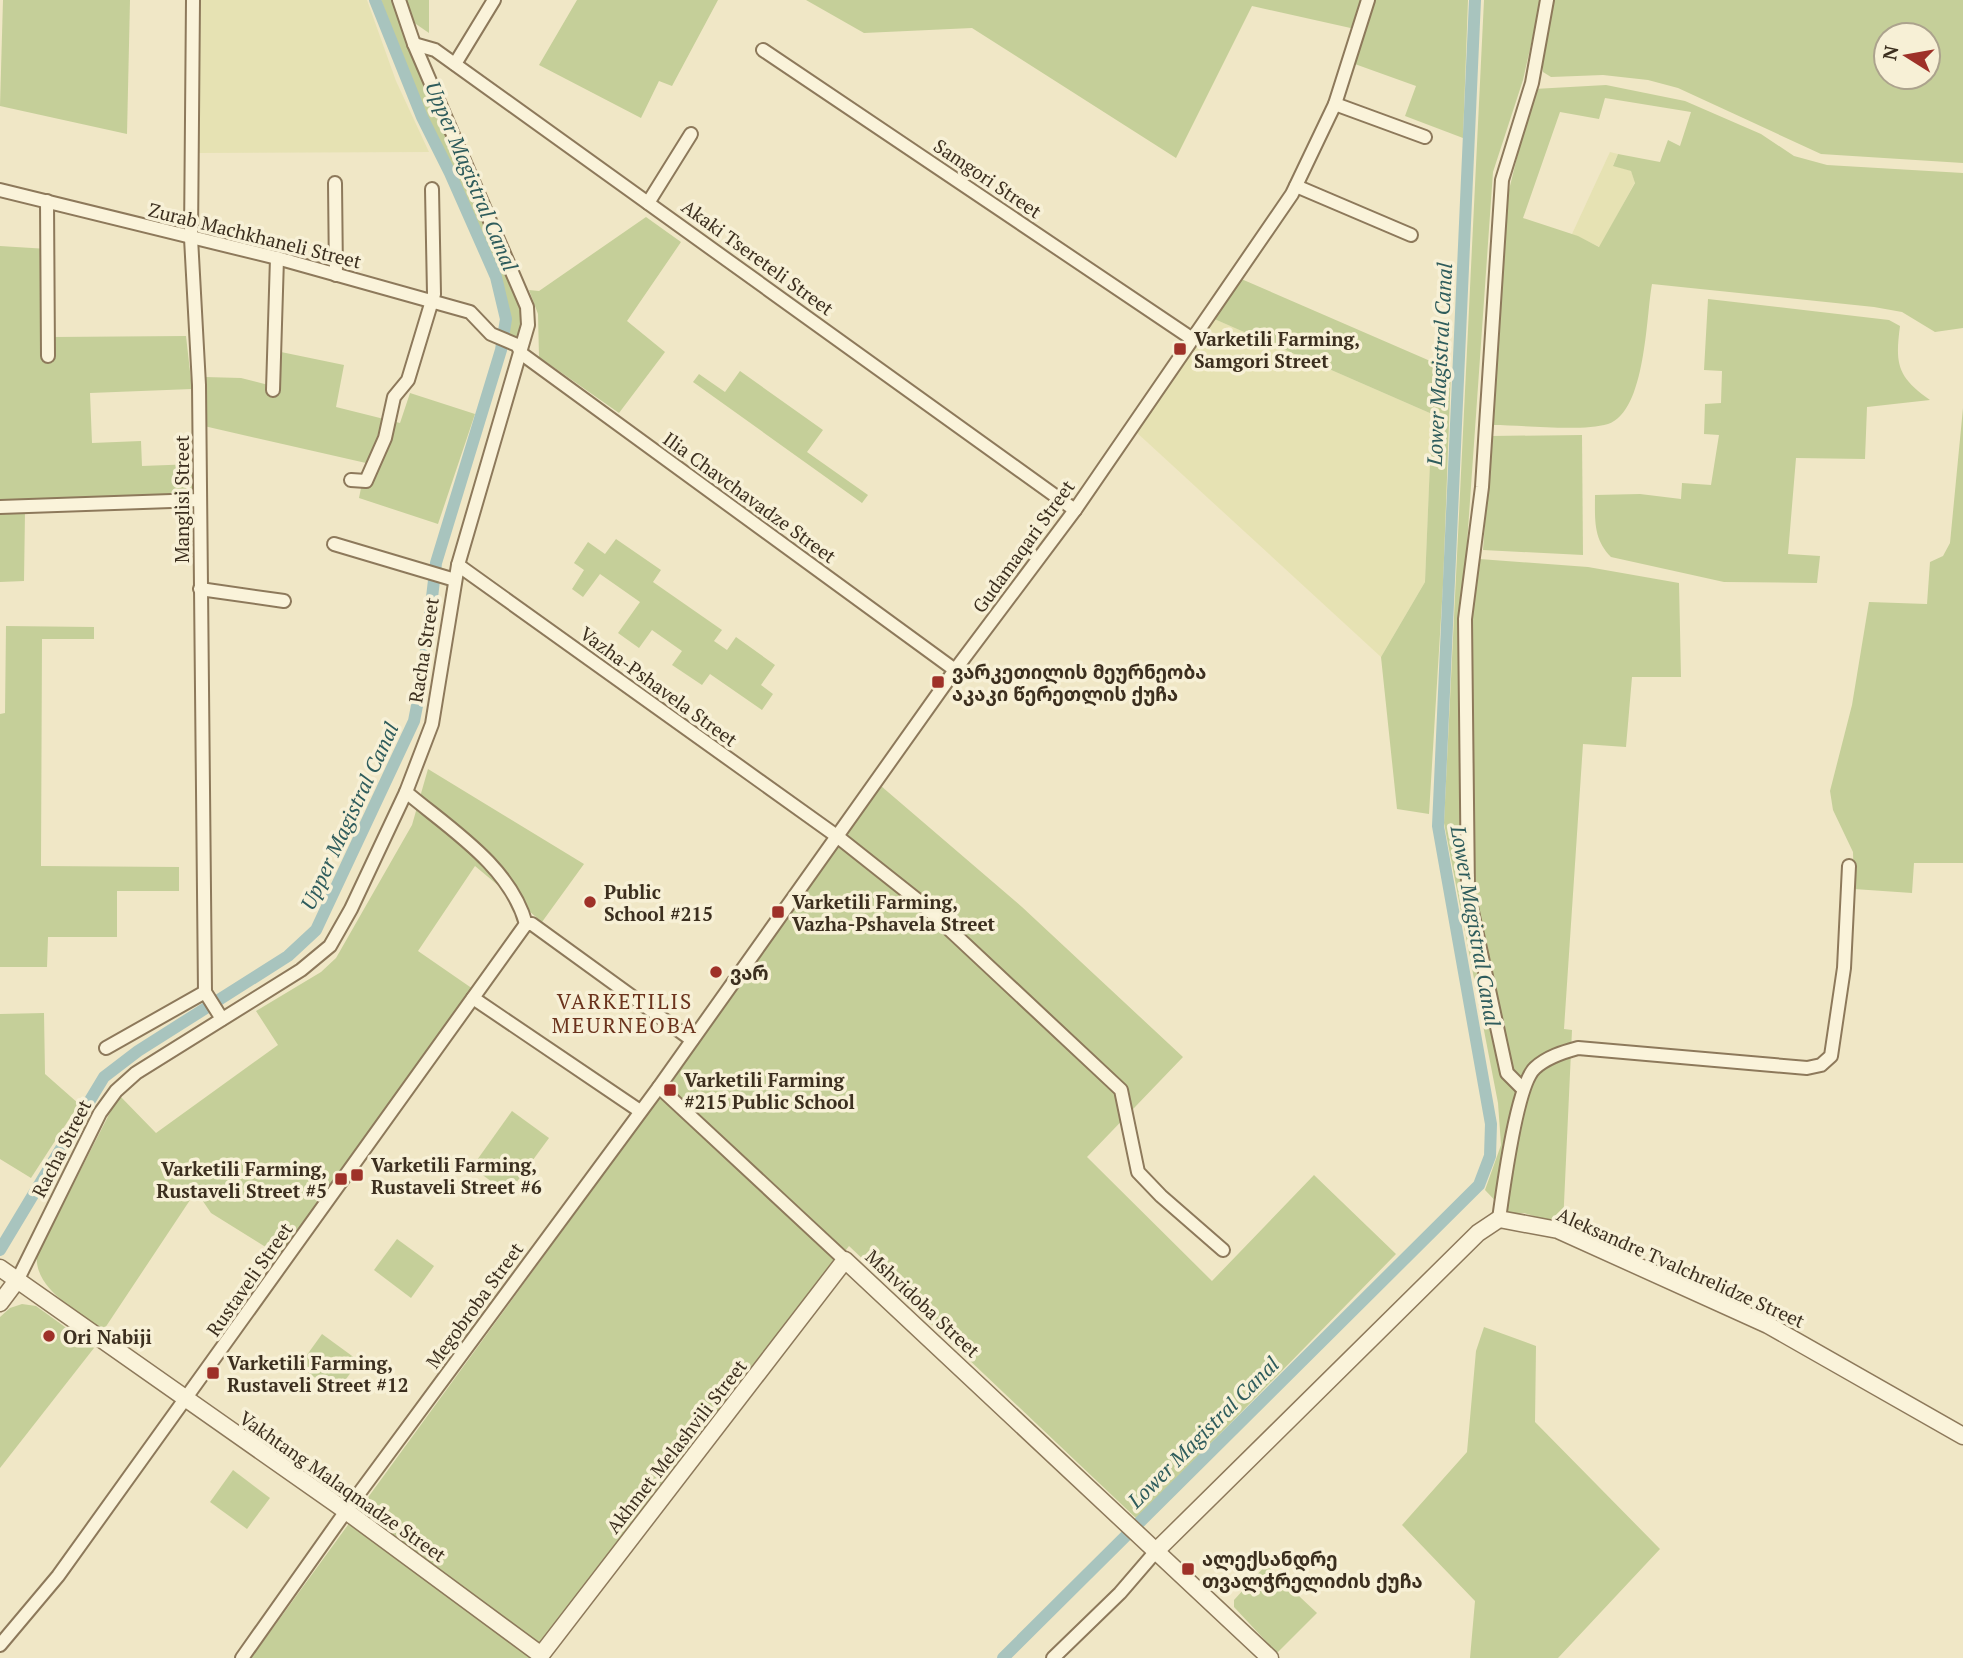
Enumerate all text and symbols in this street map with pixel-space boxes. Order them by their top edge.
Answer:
north arrow [1872,21,1942,91]
text: N [1876,43,1904,62]
water label: Upper Magistral Canal [419,77,525,275]
street label: Samgori Street [929,133,1047,223]
street label: Akaki Tsereteli Street [677,193,839,321]
street label: Zurab Machkhaneli Street [146,196,364,274]
water label: Lower Magistral Canal [1420,262,1458,467]
place label: Varketili Farming, Samgori Street [1194,326,1360,373]
marker: Varketili Farming, Samgori Street [1172,341,1188,357]
street label: Ilia Chavchavadze Street [659,426,841,568]
street label: Manglisi Street [169,435,194,563]
street label: Gudamaqari Street [966,475,1080,617]
street label: Racha Street [402,595,444,705]
street label: Vazha-Pshavela Street [575,620,743,752]
place label: ვარკეთილის მეურნეობა აკაკი წერეთლის ქუჩა [952,659,1206,706]
marker: ვარკეთილის მეურნეობა აკაკი წერეთლის ქუჩა [930,674,946,690]
water label: Upper Magistral Canal [293,718,405,914]
water label: Lower Magistral Canal [1444,822,1507,1029]
place label: Public School #215 [604,879,713,926]
place label: Varketili Farming, Vazha-Pshavela Street [792,889,996,936]
marker: Public School #215 [582,894,598,910]
marker: Varketili Farming, Vazha-Pshavela Street [770,904,786,920]
place label: ვარ [730,960,769,985]
marker: ვარ [708,964,724,980]
district label: VARKETILIS MEURNEOBA [552,987,698,1039]
place label: Varketili Farming #215 Public School [684,1067,855,1114]
marker: Varketili Farming #215 Public School [662,1082,678,1098]
street label: Racha Street [26,1095,96,1201]
place label: Varketili Farming, Rustaveli Street #6 [371,1152,542,1199]
place label: Varketili Farming, Rustaveli Street #5 [156,1156,327,1203]
marker: Varketili Farming, Rustaveli Street #6 [349,1167,365,1183]
marker: Varketili Farming, Rustaveli Street #5 [333,1171,349,1187]
street label: Aleksandre Tvalchrelidze Street [1553,1201,1809,1333]
street label: Rustaveli Street [200,1217,298,1341]
street label: Megobroba Street [420,1237,528,1373]
street label: Mshvidoba Street [861,1244,985,1362]
place label: Ori Nabiji [63,1324,152,1349]
marker: Ori Nabiji [41,1328,57,1344]
place label: Varketili Farming, Rustaveli Street #12 [227,1350,408,1397]
water label: Lower Magistral Canal [1121,1350,1285,1514]
street label: Akhmet Melashvili Street [600,1354,752,1538]
marker: Varketili Farming, Rustaveli Street #12 [205,1365,221,1381]
street label: Vakhtang Malaqmadze Street [235,1405,451,1567]
place label: ალექსანდრე თვალჭრელიძის ქუჩა [1202,1546,1423,1593]
marker: ალექსანდრე თვალჭრელიძის ქუჩა [1180,1561,1196,1577]

